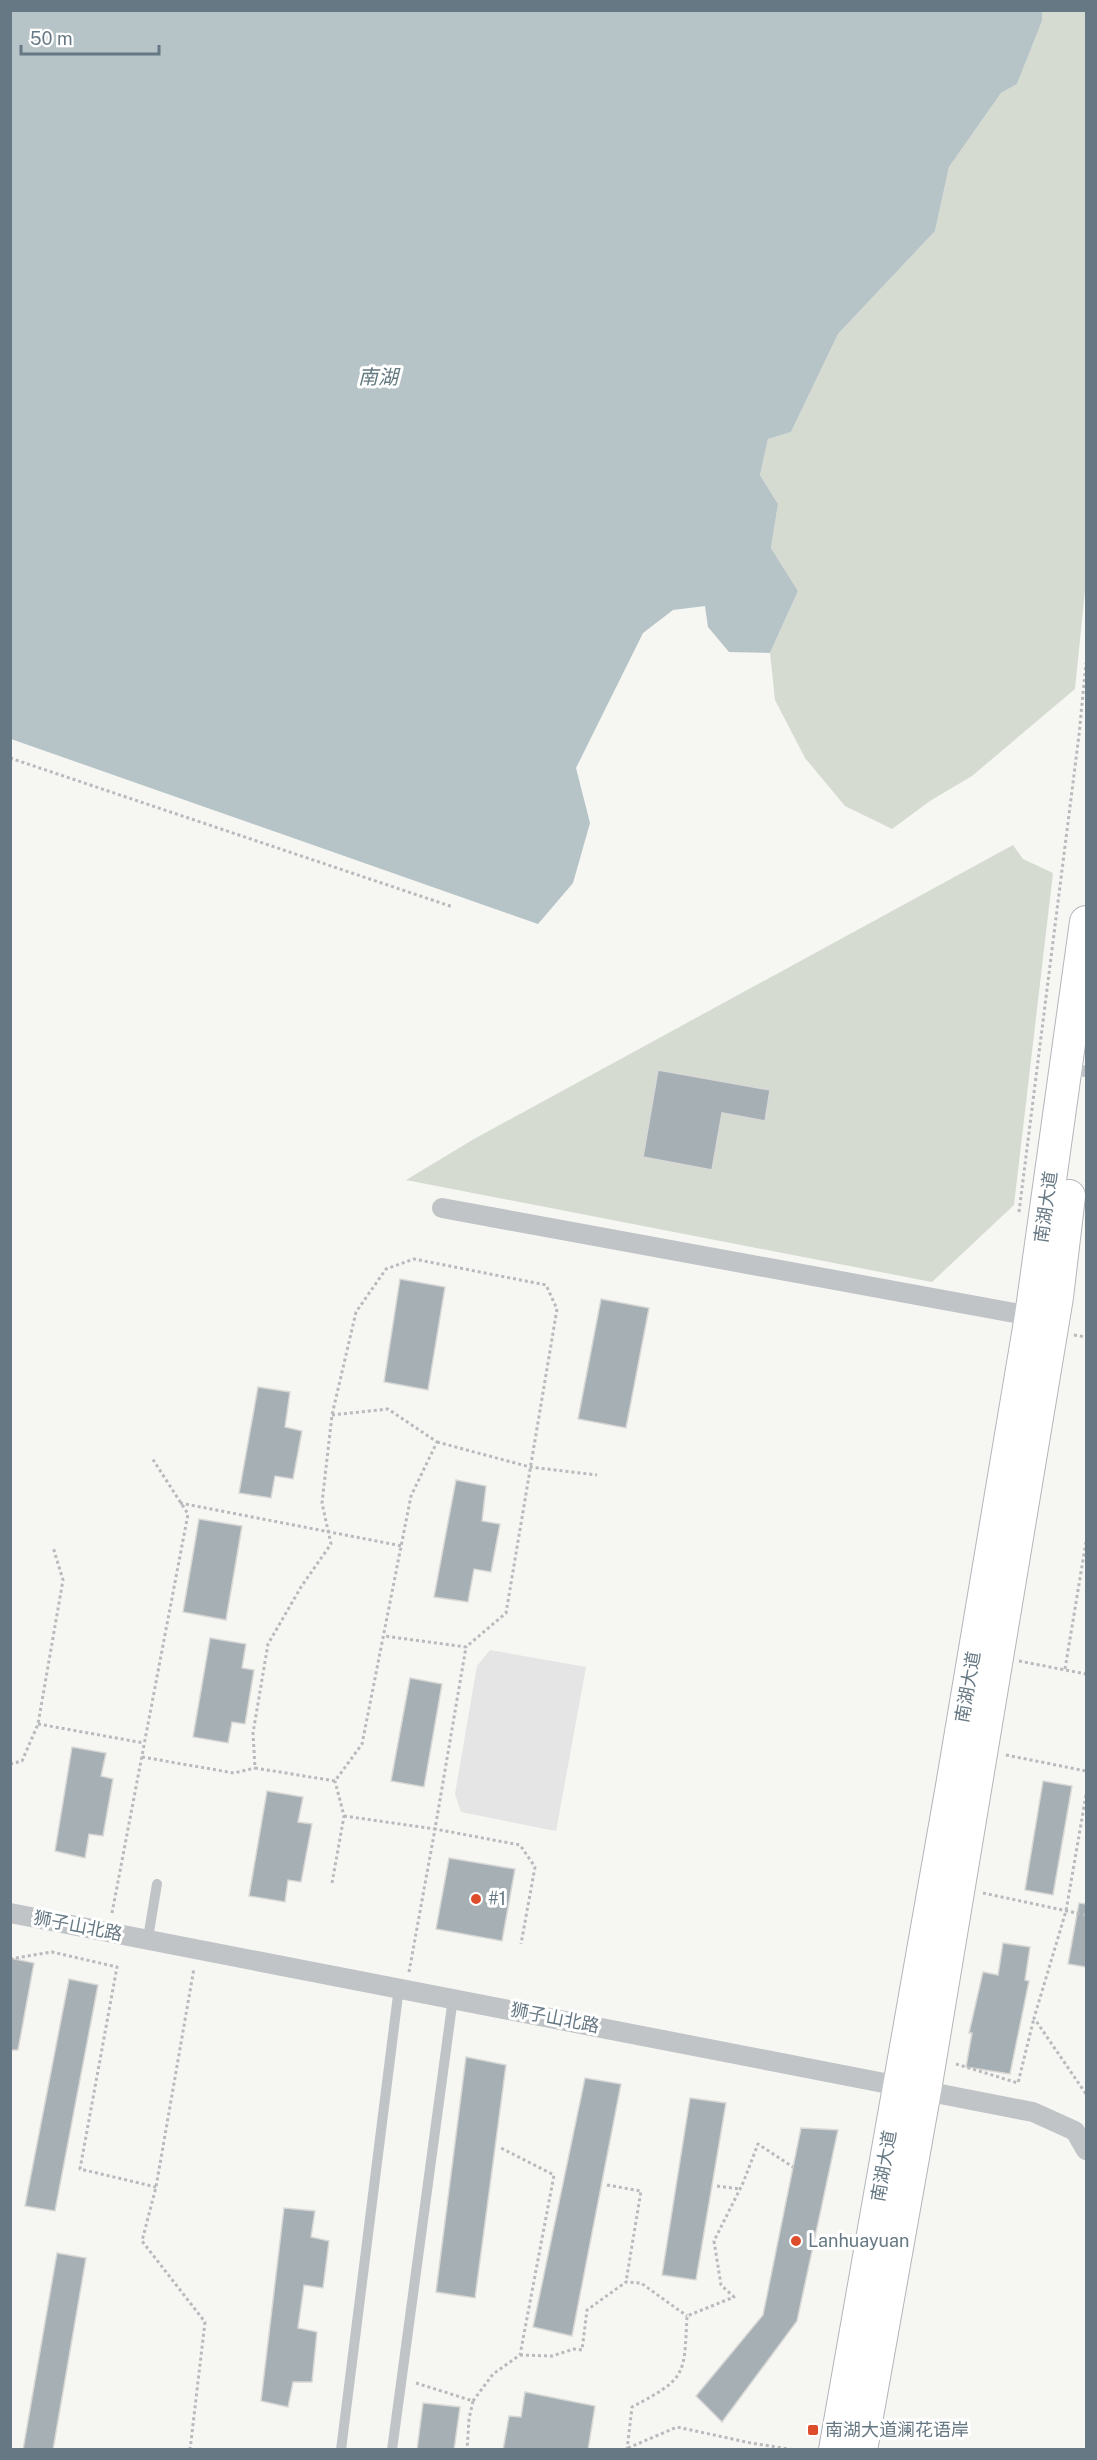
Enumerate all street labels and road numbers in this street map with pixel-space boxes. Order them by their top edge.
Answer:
street label: 南湖大道 [1030,1170,1061,1244]
street label: 南湖大道 [951,1650,984,1724]
street label: 狮子山北路 [32,1907,124,1944]
street label: 狮子山北路 [509,1999,601,2036]
street label: 南湖大道 [867,2129,900,2203]

